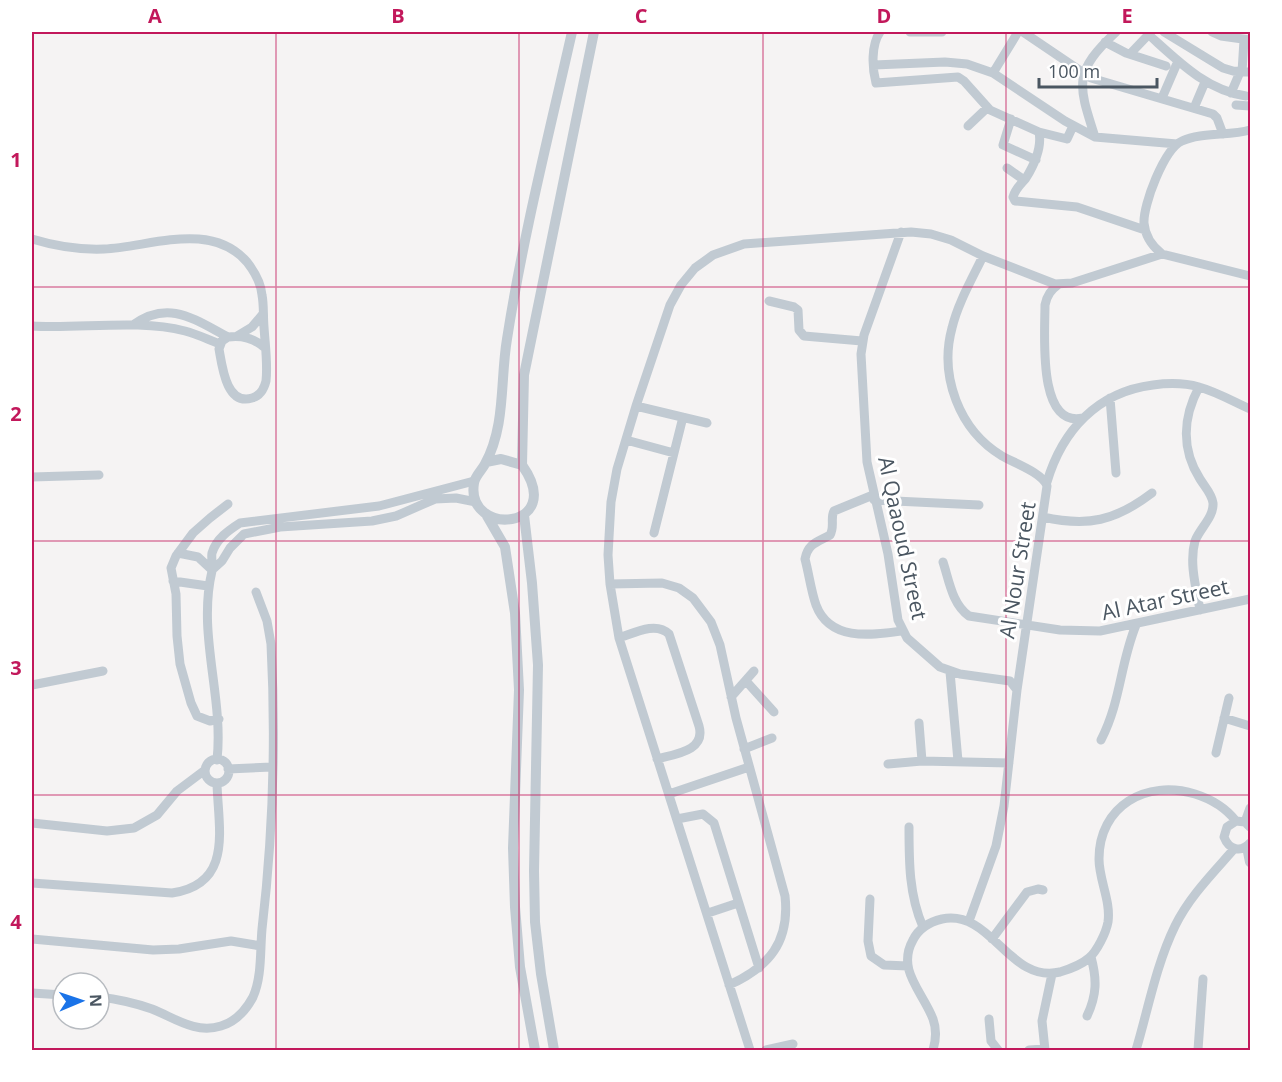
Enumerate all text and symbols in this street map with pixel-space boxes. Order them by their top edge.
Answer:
text: A [148,2,162,29]
text: B [391,2,405,29]
text: C [635,2,648,29]
text: D [877,2,891,29]
text: E [1121,2,1133,29]
scale bar [1039,51,1158,89]
text: 100 m [1048,59,1100,83]
text: 1 [10,146,22,173]
text: 2 [10,400,22,427]
street label: Al Qaaoud Street [872,454,934,622]
street label: Al Nour Street [992,500,1042,640]
street label: Al Atar Street [1099,572,1231,626]
text: 3 [10,654,22,681]
text: 4 [10,908,22,935]
north arrow [51,971,111,1031]
text: N [85,994,107,1007]

